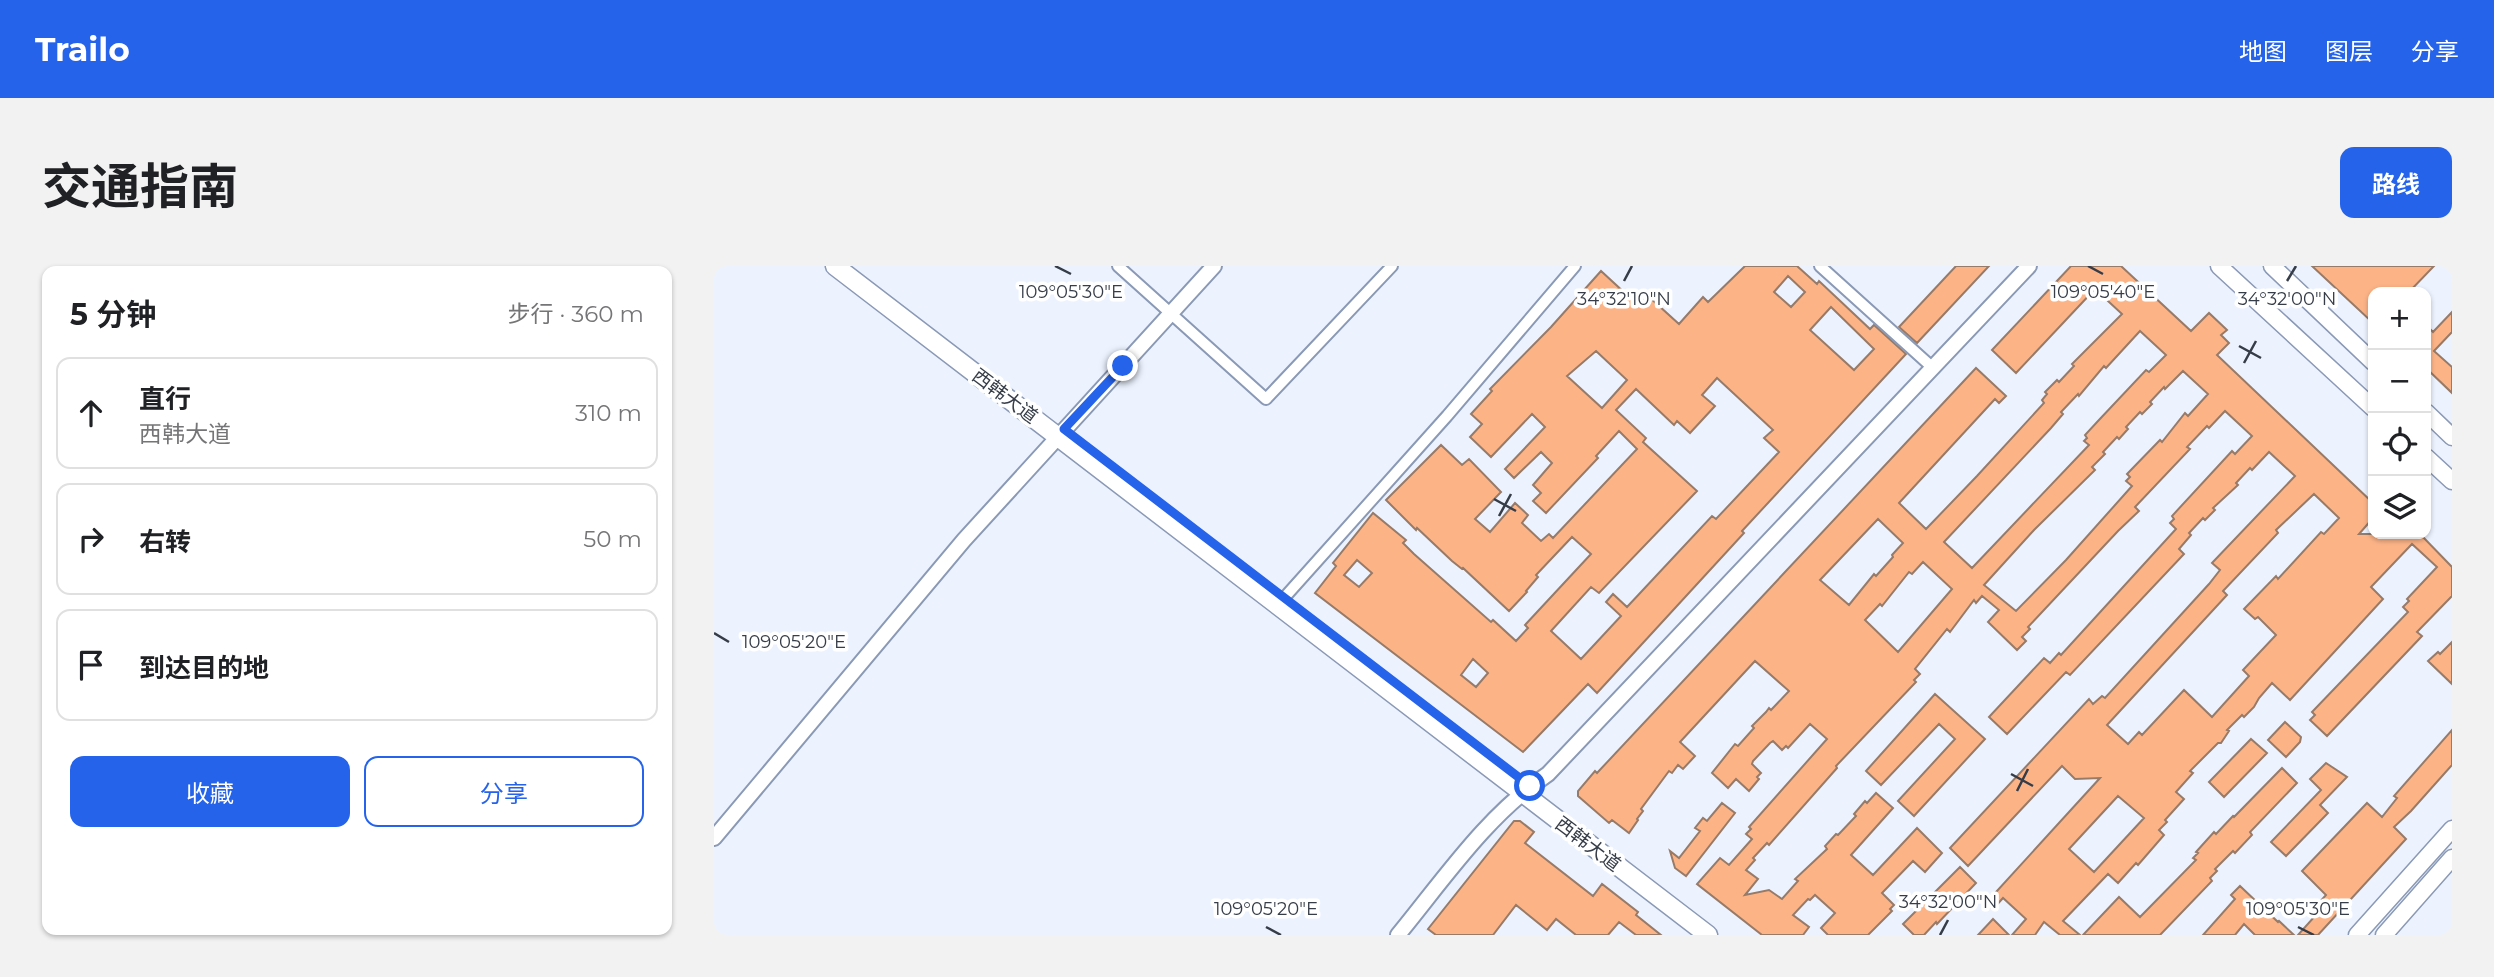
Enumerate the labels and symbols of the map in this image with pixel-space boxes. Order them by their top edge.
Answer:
text: 109°05'30"E [1019,281,1123,303]
text: 109°05'40"E [2051,281,2155,303]
text: 34°32'10"N [1577,288,1671,310]
text: 34°32'00"N [2238,288,2336,310]
route end [1107,350,1138,381]
street label: 西韩大道 [968,364,1042,428]
text: 109°05'20"E [742,631,846,653]
route start [1514,770,1545,801]
street label: 西韩大道 [1551,812,1625,876]
text: 34°32'00"N [1899,891,1997,913]
text: 109°05'20"E [1214,898,1318,920]
text: 109°05'30"E [2246,898,2350,920]

